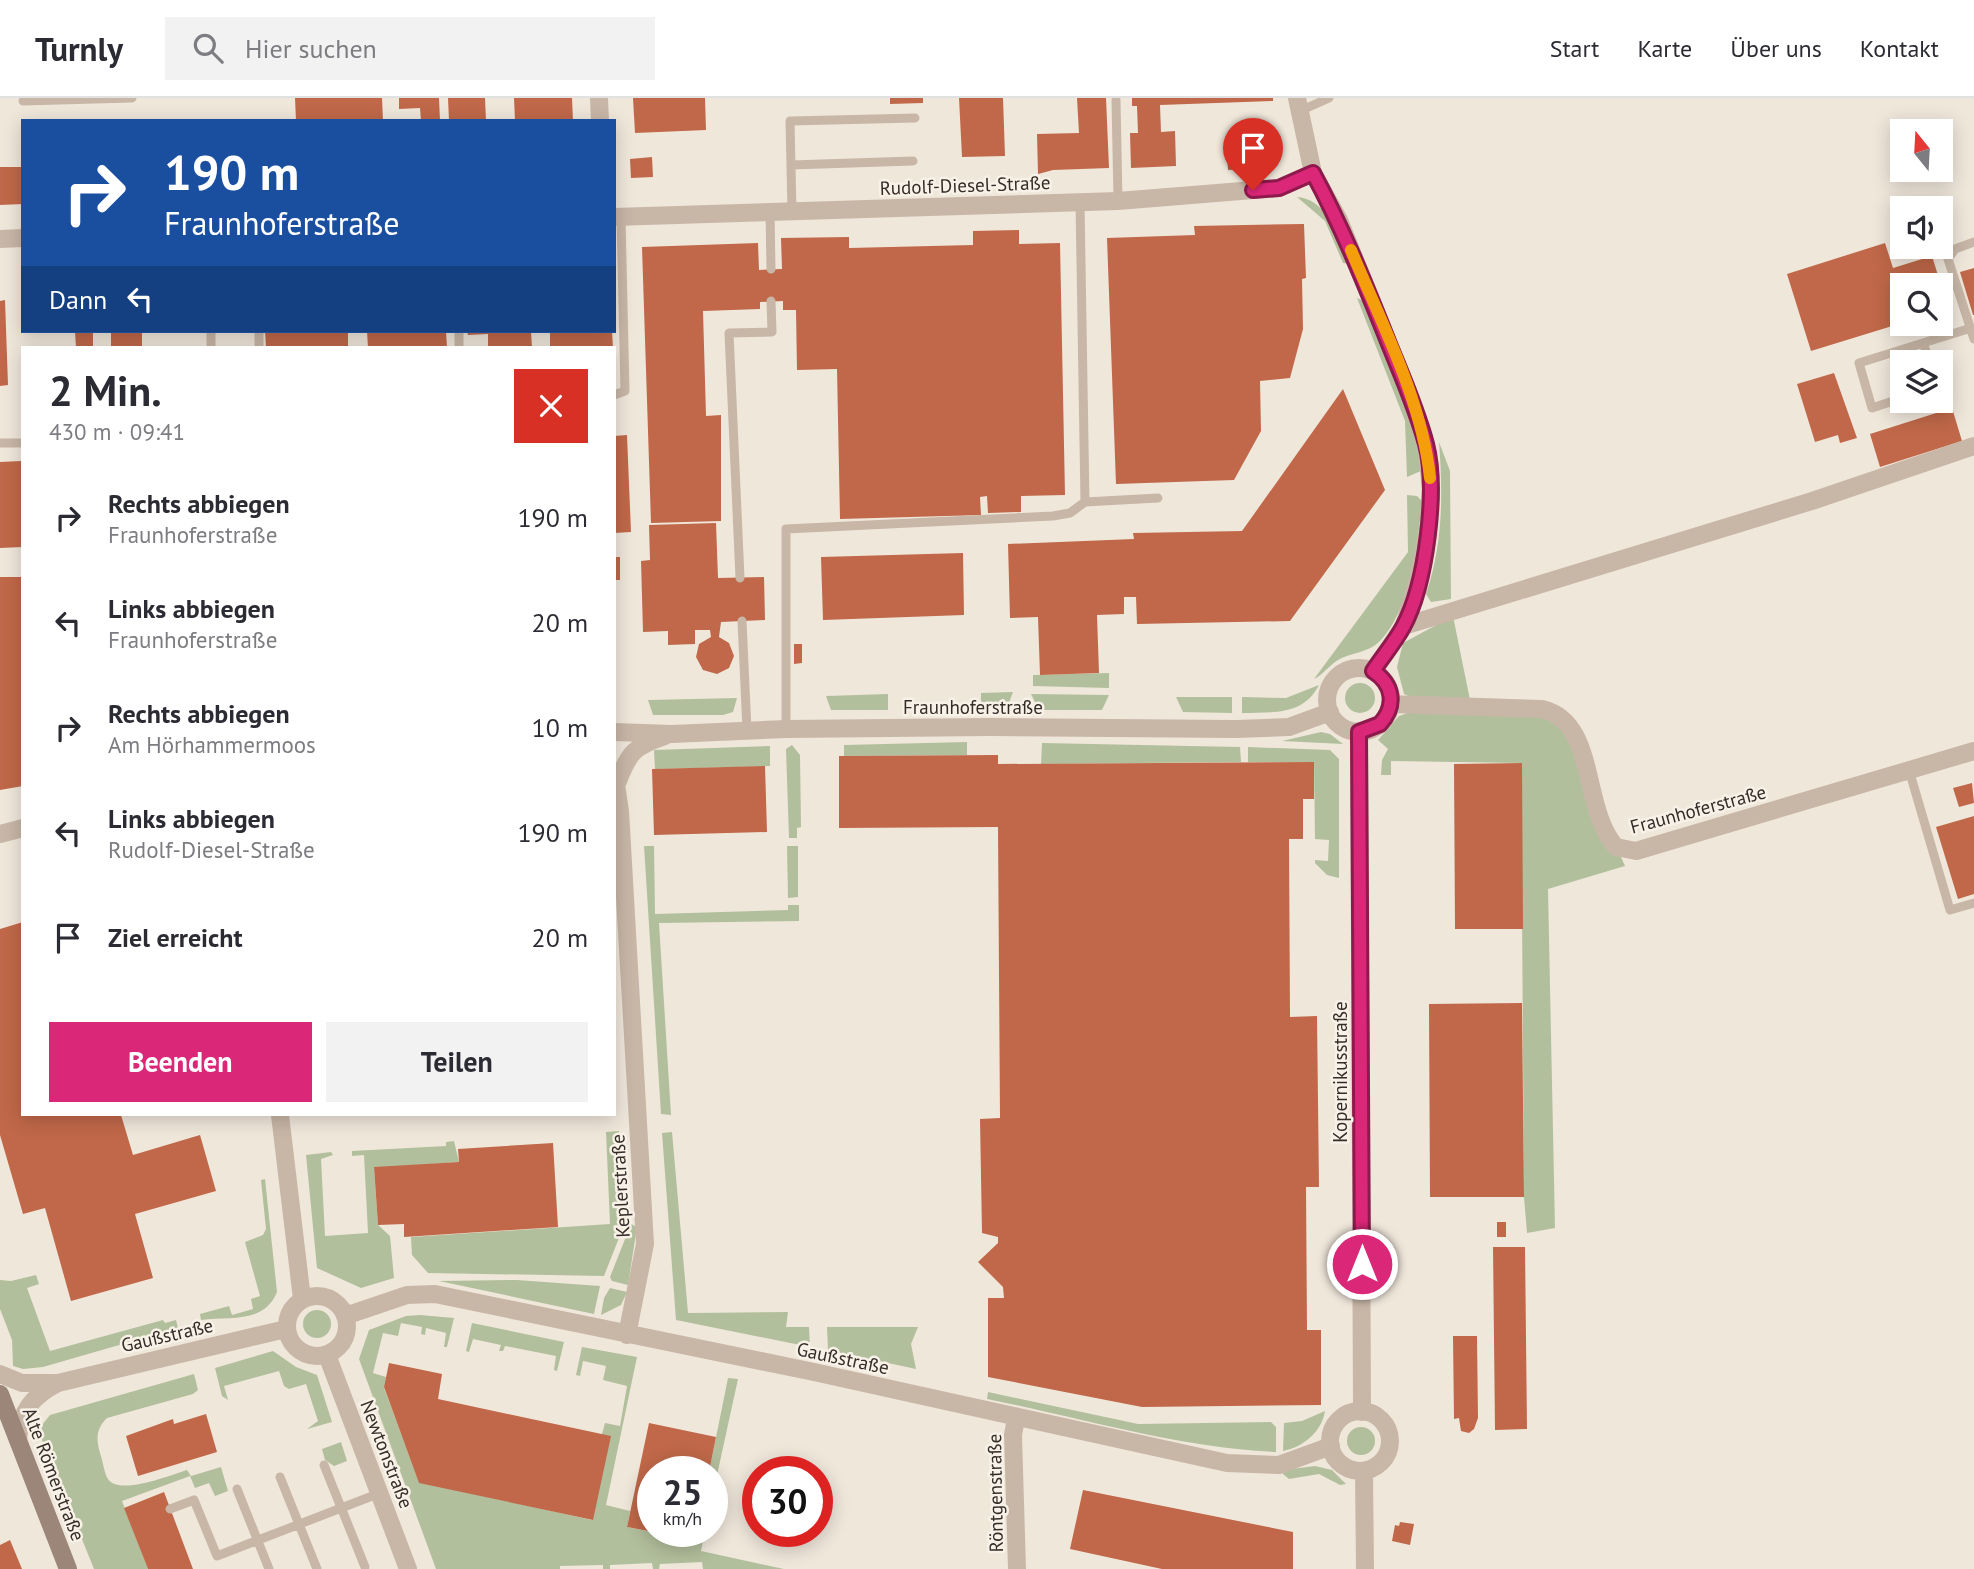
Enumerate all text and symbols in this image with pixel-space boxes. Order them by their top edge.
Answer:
search box [165,17,655,80]
text: Turnly [35,27,123,70]
icon: search [189,29,227,67]
text: Hier suchen [245,32,377,65]
text: Start [1550,33,1599,64]
text: Karte [1637,33,1692,64]
text: Über uns [1730,33,1822,64]
text: Kontakt [1860,33,1939,64]
pin [1223,118,1283,190]
north arrow [1890,119,1953,182]
map controls [1890,119,1953,413]
icon: arrive [1234,129,1272,167]
text: 190 m [164,140,299,204]
icon: right [49,147,140,238]
street label: Rudolf-Diesel-Straße [879,170,1051,200]
button: sound [1890,196,1953,259]
text: Fraunhoferstraße [164,202,400,244]
button: search [1890,273,1953,336]
icon: left [121,280,159,318]
text: Dann [49,283,107,316]
button: layers [1890,350,1953,413]
text: 2 Min. [49,363,162,418]
button: close [514,369,588,443]
text: 430 m · 09:41 [49,417,185,446]
text: Rechts abbiegen [108,487,290,520]
icon: right [49,499,87,537]
text: 190 m [517,501,588,534]
text: Fraunhoferstraße [108,520,277,549]
text: Links abbiegen [108,592,275,625]
icon: left [49,604,87,642]
text: 20 m [532,606,588,639]
text: Fraunhoferstraße [108,625,277,654]
street label: Fraunhoferstraße [903,695,1043,719]
text: Rechts abbiegen [108,697,290,730]
icon: right [49,709,87,747]
text: 10 m [532,711,588,744]
text: Am Hörhammermoos [108,730,316,759]
street label: Fraunhoferstraße [1627,779,1769,839]
text: Links abbiegen [108,802,275,835]
icon: left [49,814,87,852]
text: 190 m [517,816,588,849]
text: Rudolf-Diesel-Straße [108,835,315,864]
icon: arrive [49,919,87,957]
text: Ziel erreicht [108,921,243,954]
text: 20 m [532,921,588,954]
street label: Kopernikusstraße [1328,1001,1352,1143]
button: Beenden [49,1022,312,1102]
button: Teilen [326,1022,588,1102]
street label: Keplerstraße [605,1134,635,1238]
position arrow [1325,1227,1399,1301]
street label: Gaußstraße [119,1313,215,1357]
street label: Gaußstraße [795,1337,891,1379]
street label: Newtonstraße [355,1396,419,1512]
street label: Alte Römerstraße [18,1404,90,1544]
street label: Röntgenstraße [982,1433,1008,1553]
speed limit sign: 30 [742,1456,833,1547]
text: 25 [663,1469,702,1515]
text: km/h [663,1507,702,1530]

